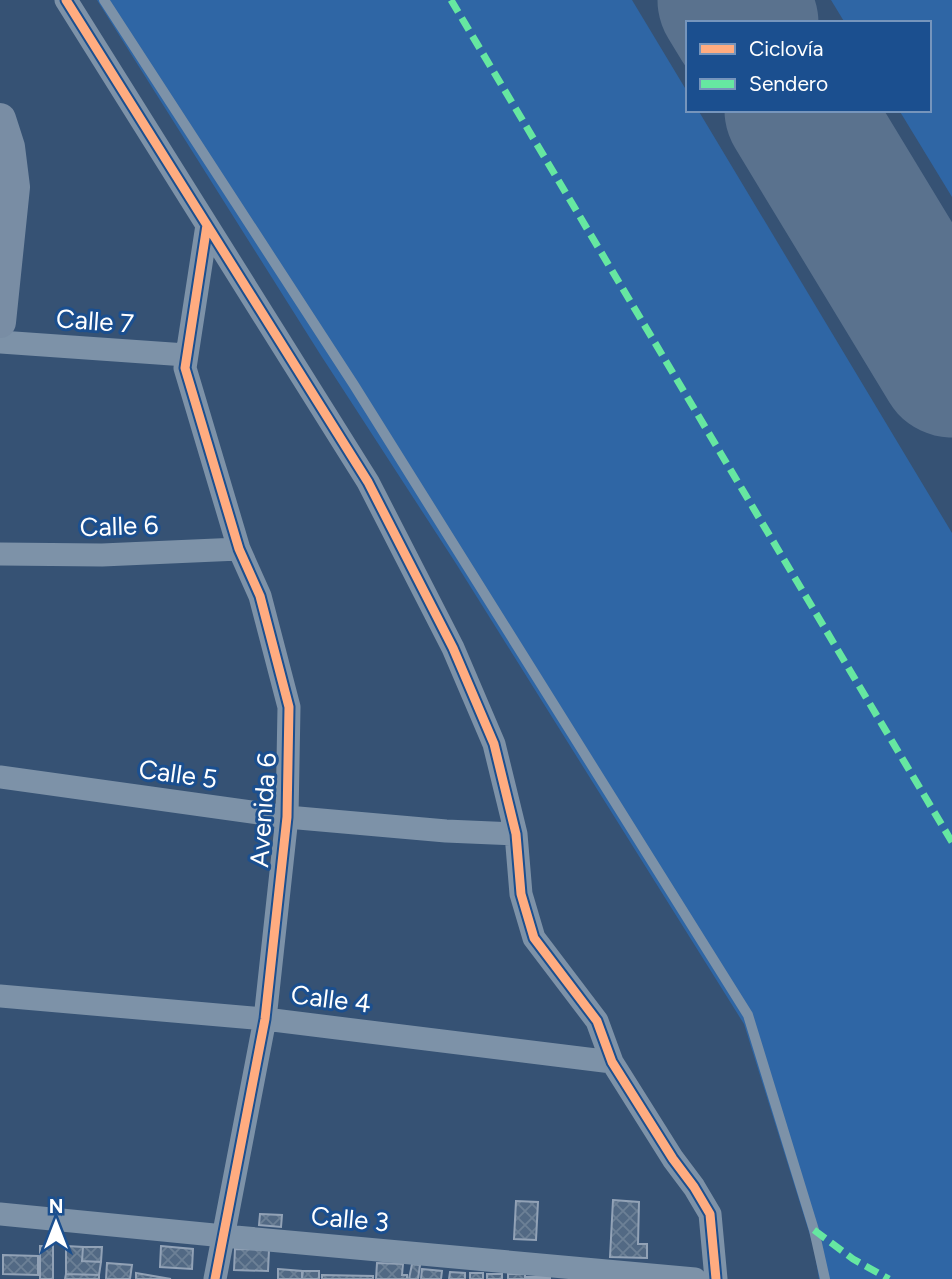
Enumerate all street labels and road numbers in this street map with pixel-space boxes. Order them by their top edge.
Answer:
street label: Calle 7 [55,302,135,340]
street label: Calle 6 [79,509,159,543]
street label: Avenida 6 [243,752,283,868]
street label: Calle 5 [137,753,219,795]
street label: Calle 4 [289,978,373,1020]
street label: Calle 3 [310,1200,390,1238]

